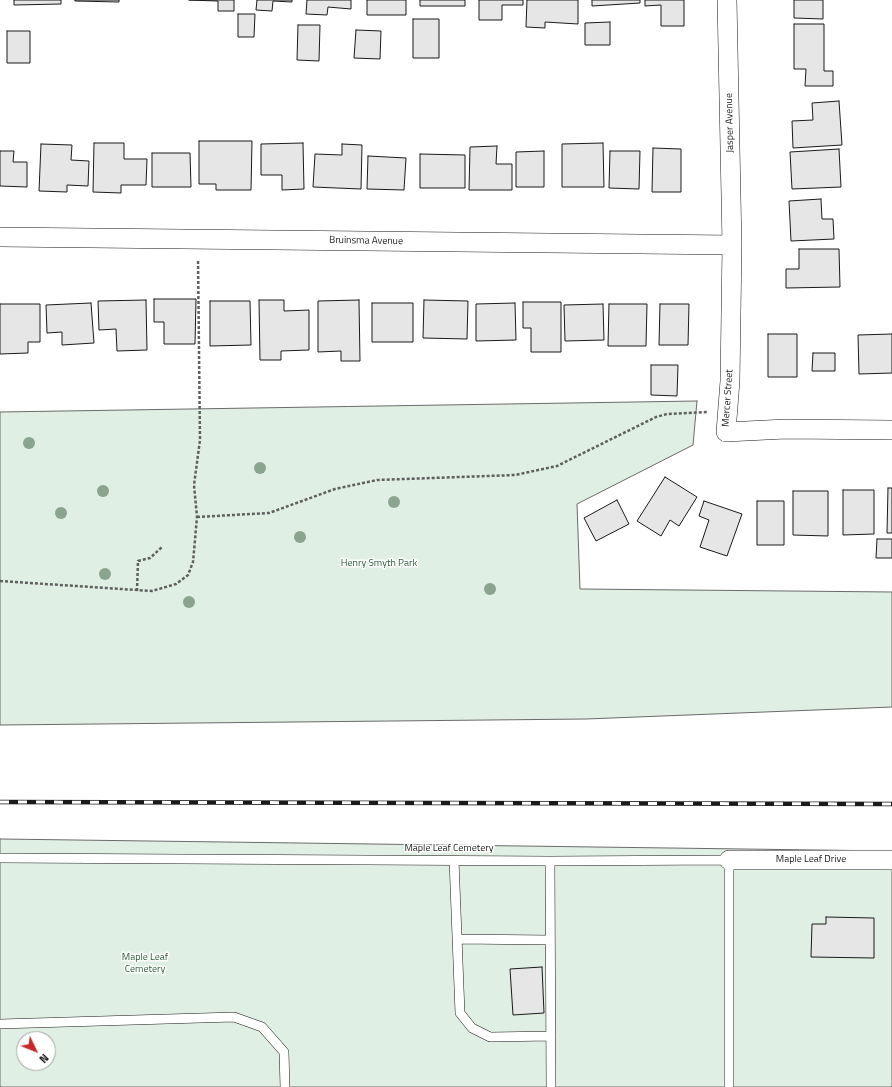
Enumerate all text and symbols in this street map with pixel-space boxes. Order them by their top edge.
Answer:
street label: Jasper Avenue [723,93,737,153]
street label: Bruinsma Avenue [329,234,403,248]
street label: Mercer Street [720,369,736,427]
park label: Henry Smyth Park [341,558,417,570]
street label: Maple Leaf Cemetery [404,843,494,855]
street label: Maple Leaf Drive [776,854,846,866]
park label: Maple Leaf Cemetery [122,952,168,976]
north arrow [16,1031,56,1071]
text: N [36,1050,52,1067]

